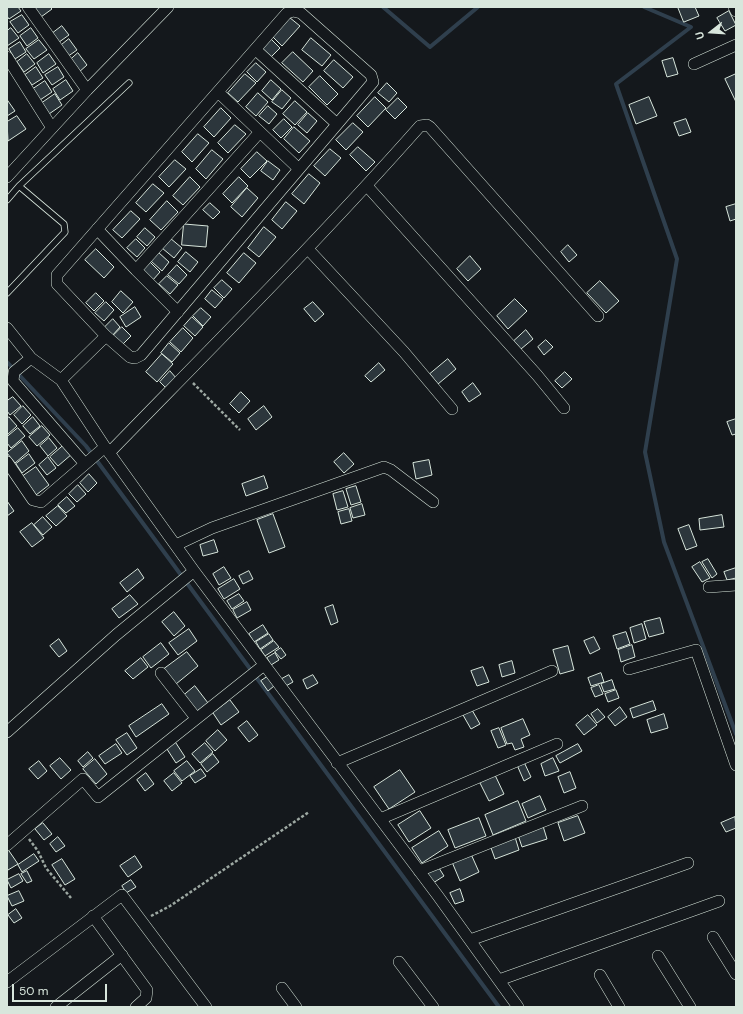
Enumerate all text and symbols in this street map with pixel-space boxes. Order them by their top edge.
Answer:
north arrow [691,12,731,52]
text: U [692,30,707,41]
scale bar [14,976,109,1002]
text: 50 m [19,983,48,999]

